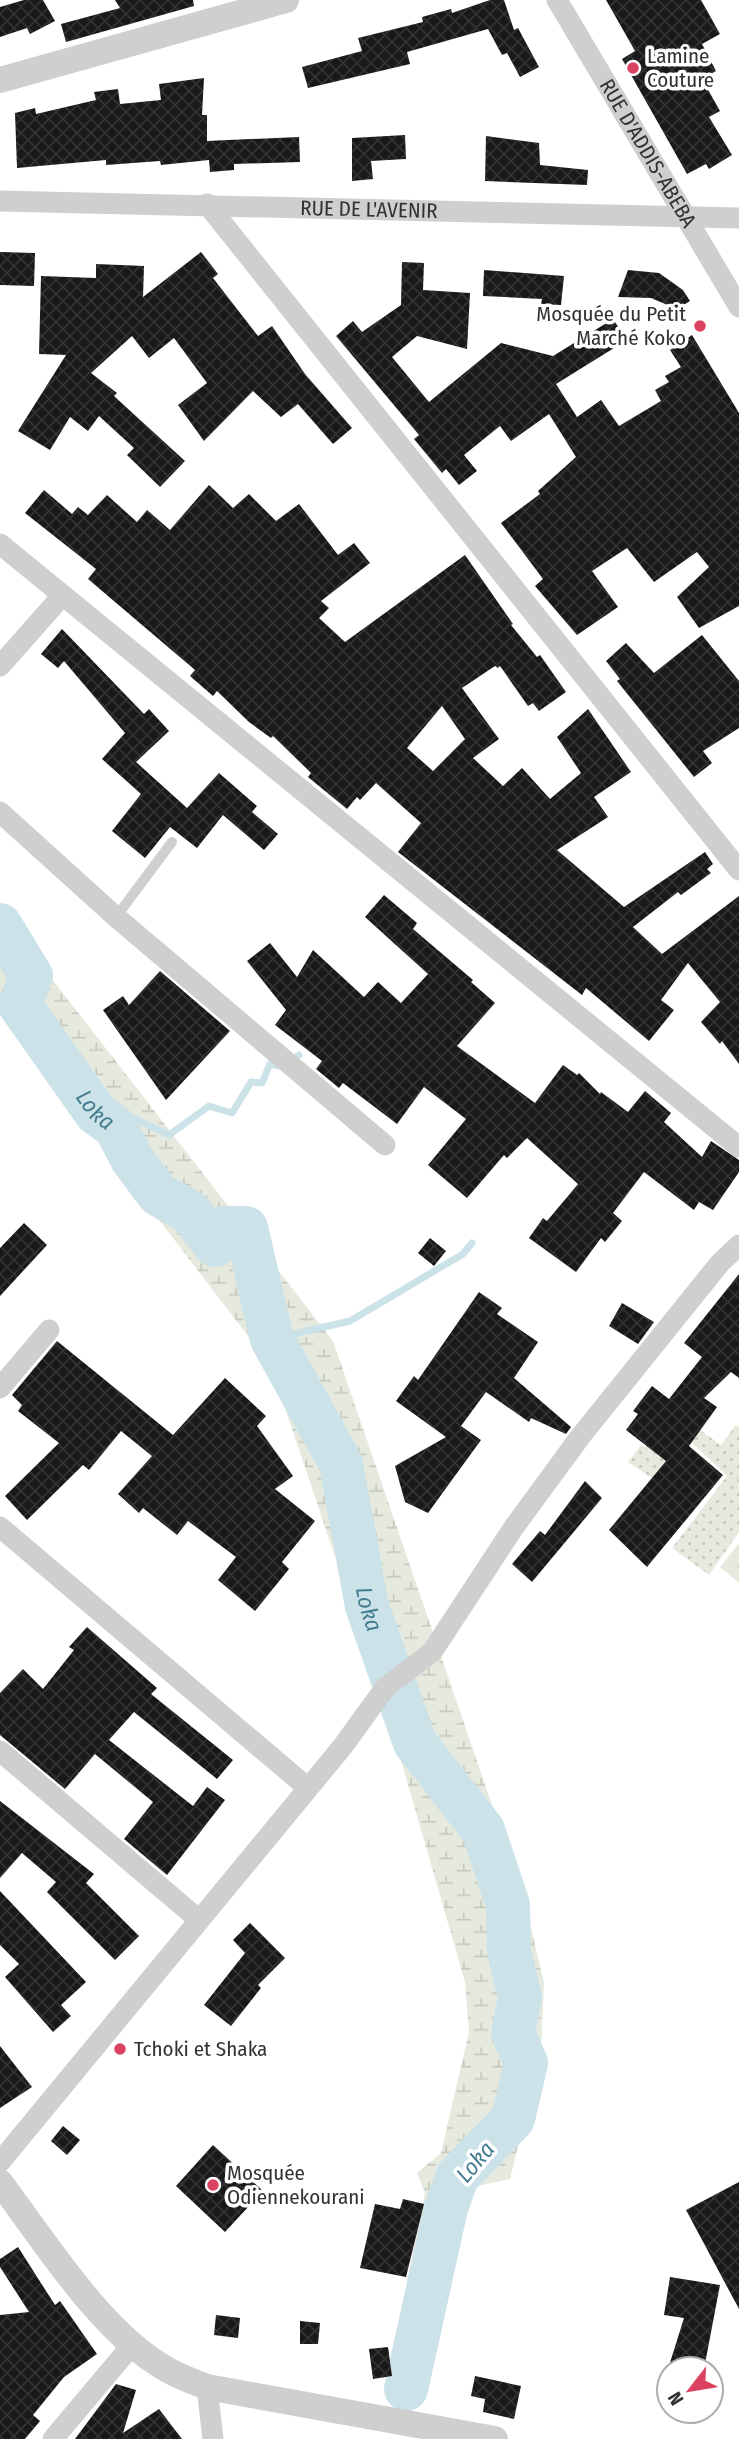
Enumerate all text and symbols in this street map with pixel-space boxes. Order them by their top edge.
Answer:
place label: Lamine Couture [647,43,714,93]
marker: Lamine Couture [625,60,641,76]
street label: RUE D'ADDIS-ABEBA [594,74,702,232]
street label: RUE DE L'AVENIR [300,195,438,224]
place label: Mosquée du Petit Marché Koko [536,301,686,351]
marker: Mosquée du Petit Marché Koko [692,318,708,334]
water label: Loka [70,1084,120,1136]
water label: Loka [350,1585,389,1635]
place label: Tchoki et Shaka [134,2036,267,2062]
marker: Tchoki et Shaka [112,2041,128,2057]
water label: Loka [450,2136,500,2188]
place label: Mosquée Odiennekourani [227,2160,365,2210]
marker: Mosquée Odiennekourani [205,2177,221,2193]
north arrow [655,2355,725,2425]
text: N [663,2388,689,2409]

